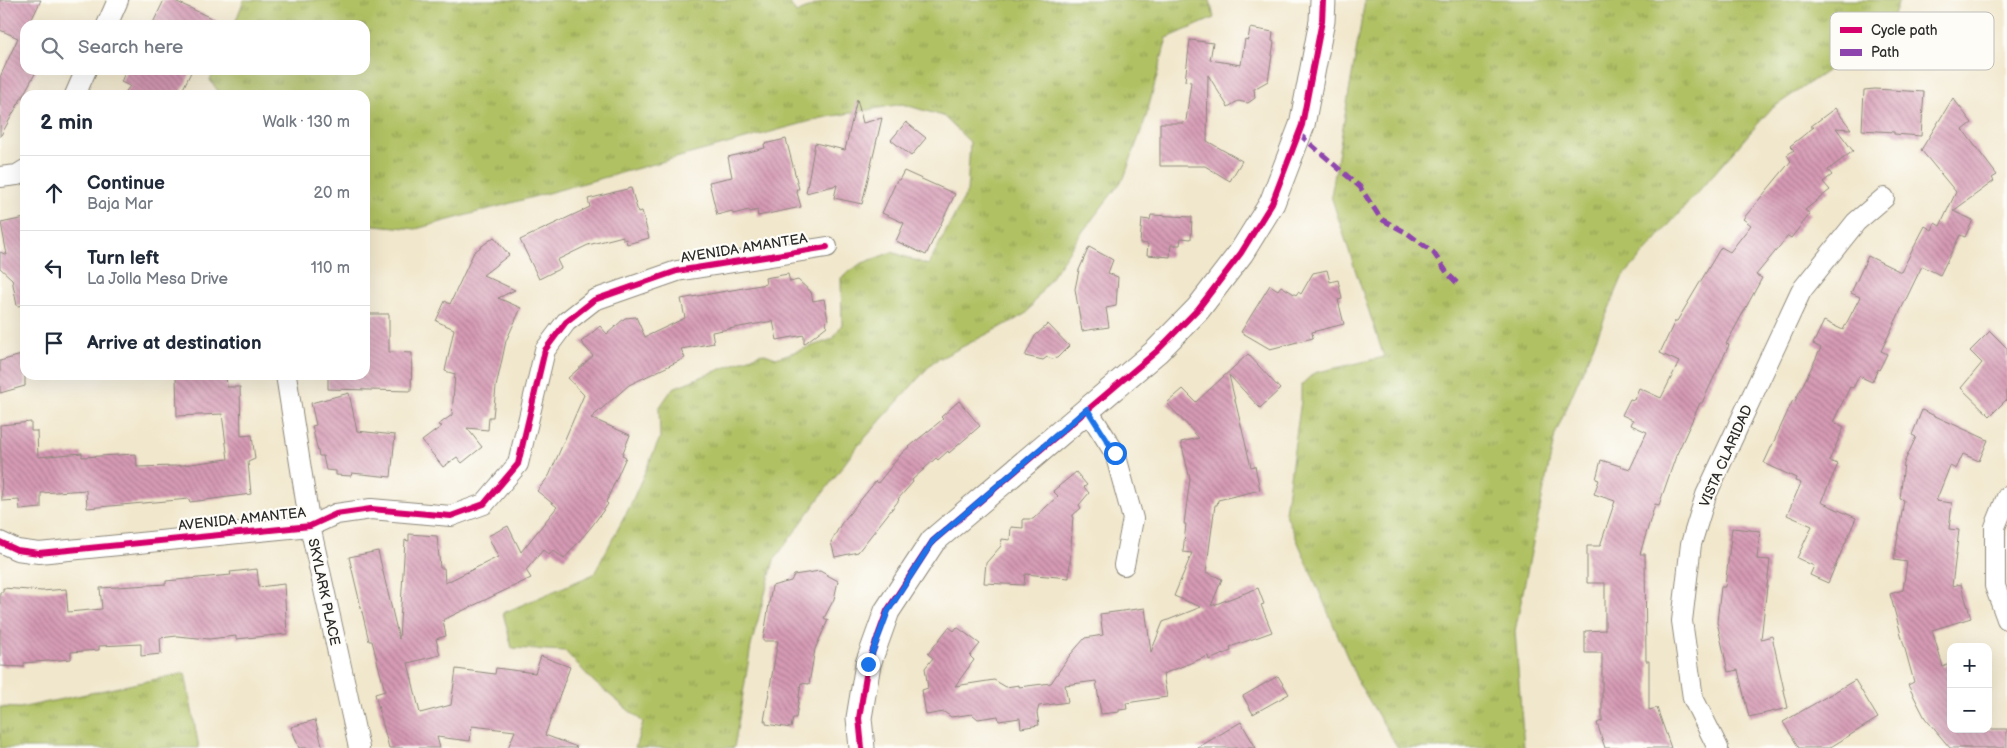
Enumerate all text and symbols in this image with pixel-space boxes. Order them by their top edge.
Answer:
legend [1830,12,1994,70]
search box [20,20,370,75]
text: Cycle path [1871,22,1938,39]
icon: search [38,34,66,62]
text: Search here [78,36,183,59]
text: Path [1871,44,1899,61]
text: 2 min [40,110,93,135]
text: Walk · 130 m [262,113,350,132]
text: Continue [87,172,165,195]
icon: ahead [40,179,68,207]
text: 20 m [314,184,350,203]
text: Baja Mar [87,195,153,214]
street label: AVENIDA AMANTEA [679,230,809,266]
text: Turn left [87,247,159,270]
icon: left [40,254,68,282]
text: 110 m [311,259,350,278]
text: La Jolla Mesa Drive [87,270,228,289]
icon: arrive [40,329,68,357]
text: Arrive at destination [87,332,262,355]
street label: VISTA CLARIDAD [1696,402,1756,510]
route start [1104,442,1127,465]
street label: AVENIDA AMANTEA [177,504,307,534]
street label: SKYLARK PLACE [304,537,344,647]
map controls [1947,643,1992,733]
button: + [1947,643,1992,688]
route end [857,653,880,676]
button: − [1947,688,1992,733]

